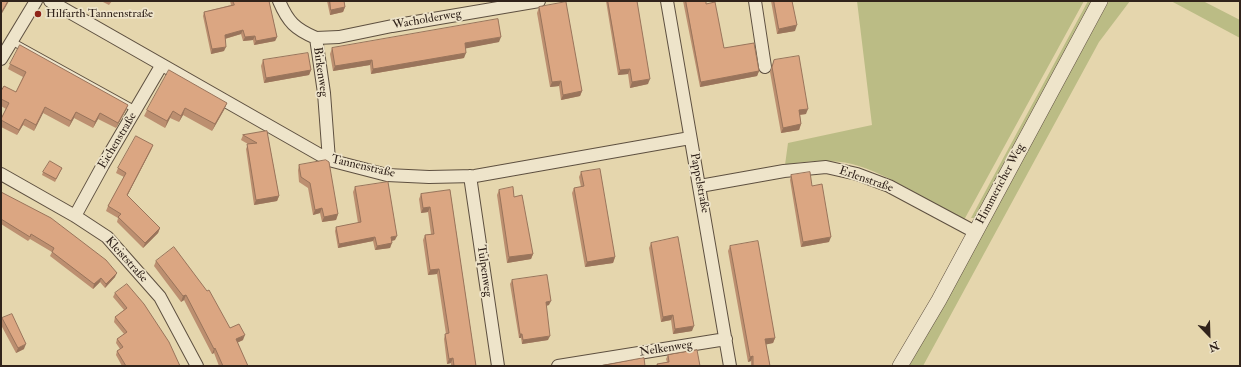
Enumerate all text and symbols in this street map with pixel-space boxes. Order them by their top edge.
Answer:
place label: Hilfarth Tannenstraße [46,7,153,21]
street label: Wacholderweg [391,7,463,33]
marker: Hilfarth Tannenstraße [33,9,43,19]
street label: Birkenweg [309,46,331,98]
street label: Eichenstraße [96,110,140,172]
street label: Himmericher Weg [974,141,1028,227]
street label: Pappelstraße [686,152,712,214]
street label: Tannenstraße [330,153,396,181]
street label: Erlenstraße [837,164,895,196]
street label: Kleiststraße [102,234,150,286]
street label: Tulpenweg [473,244,495,298]
north arrow [1189,315,1229,355]
street label: Nelkenweg [638,338,694,360]
text: N [1207,339,1221,354]

